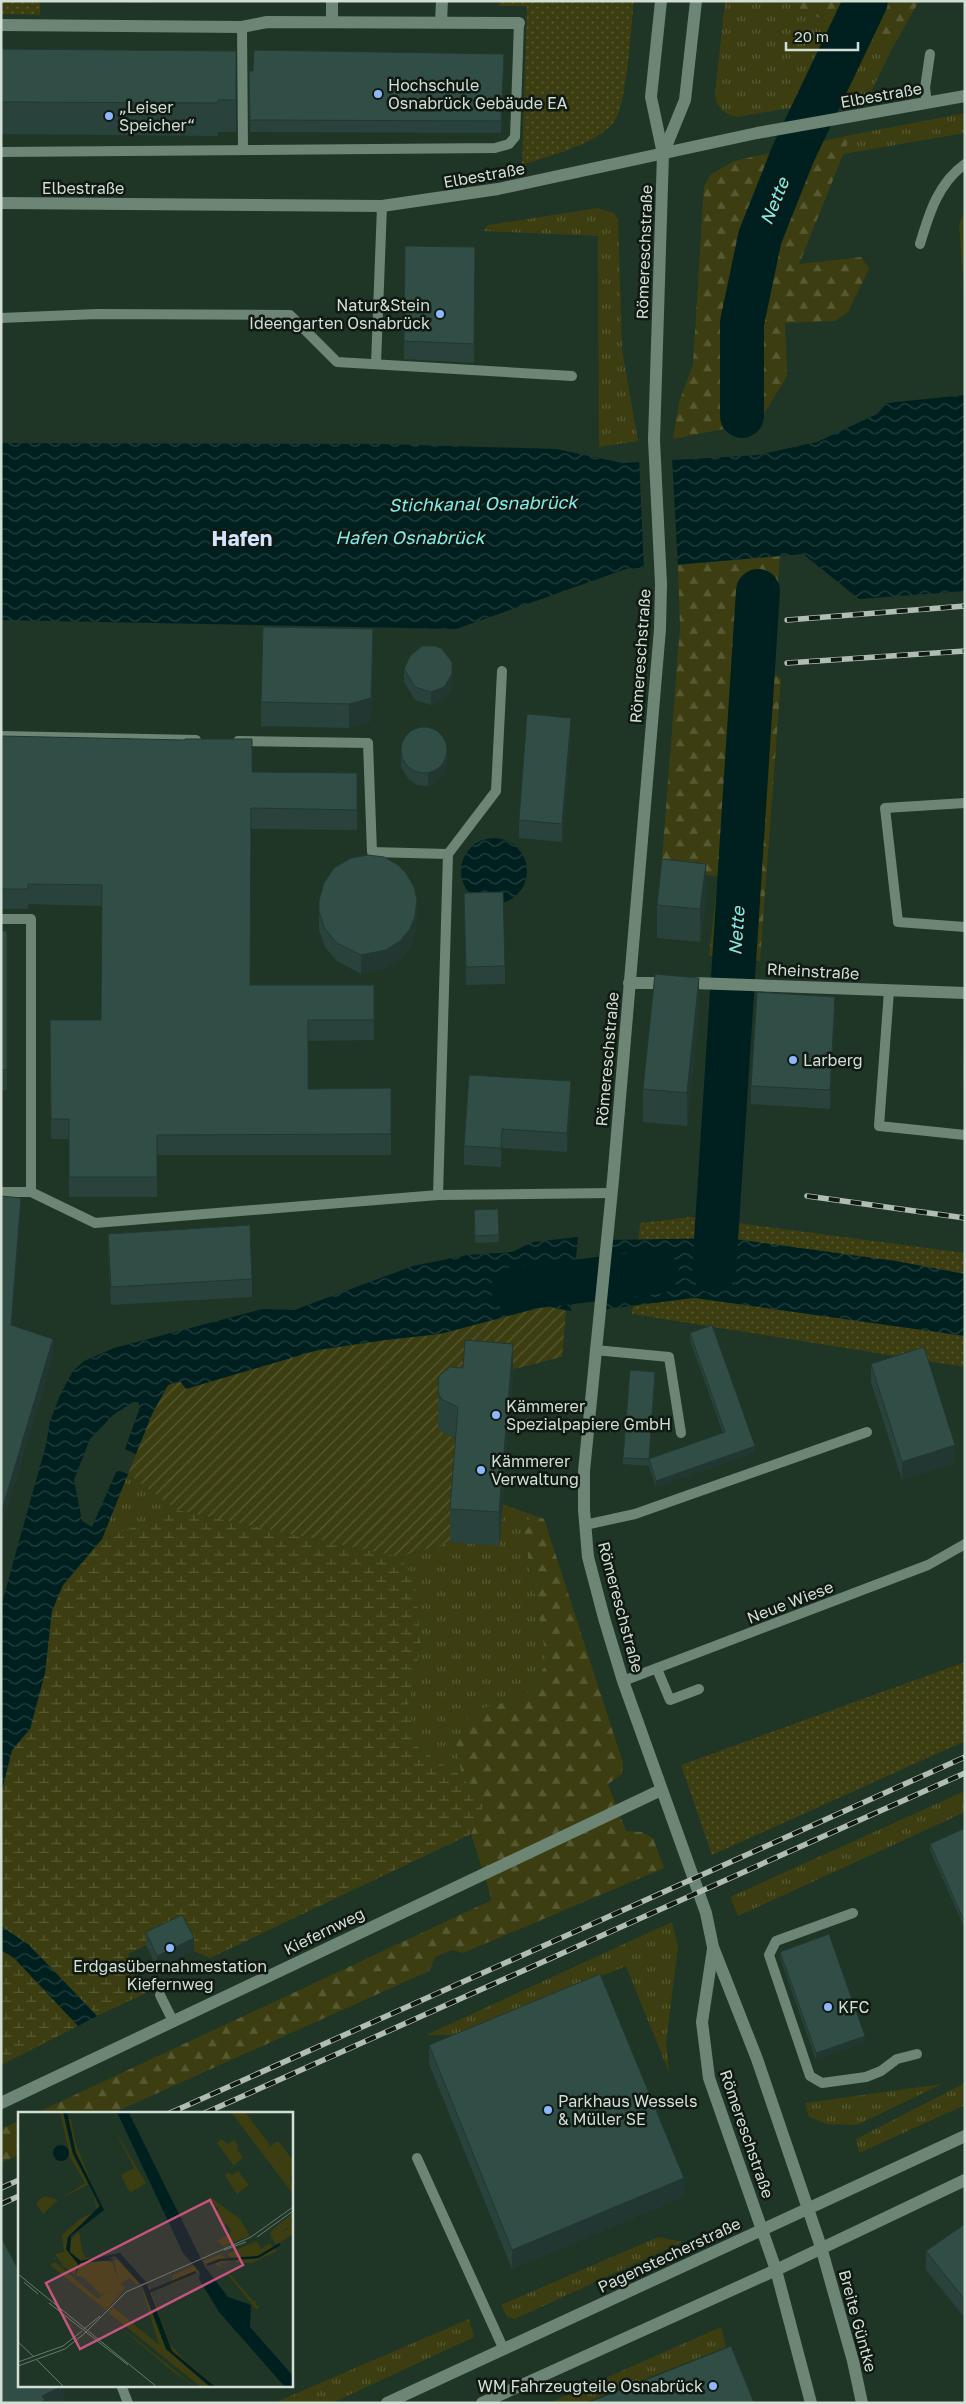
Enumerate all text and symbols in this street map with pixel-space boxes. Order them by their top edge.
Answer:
scale bar [786,20,858,52]
text: 20 m [794,27,829,45]
place label: Hochschule Osnabrück Gebäude EA [388,75,568,113]
street label: Elbestraße [839,78,923,112]
marker: Hochschule Osnabrück Gebäude EA [372,88,384,100]
place label: „Leiser Speicher“ [119,97,195,135]
marker: „Leiser Speicher“ [103,110,115,122]
street label: Elbestraße [442,158,526,192]
water label: Nette [755,173,794,228]
street label: Elbestraße [42,178,124,198]
street label: Römereschstraße [632,184,656,320]
place label: Natur&Stein Ideengarten Osnabrück [249,295,430,333]
marker: Natur&Stein Ideengarten Osnabrück [434,308,446,320]
water label: Stichkanal Osnabrück [388,490,579,516]
district label: Hafen [212,525,272,551]
water label: Hafen Osnabrück [335,526,486,548]
street label: Römereschstraße [625,588,655,724]
water label: Nette [723,904,749,956]
street label: Rheinstraße [766,959,860,983]
street label: Römereschstraße [591,991,623,1127]
place label: Larberg [803,1050,863,1070]
marker: Larberg [787,1054,799,1066]
place label: Kämmerer Spezialpapiere GmbH [506,1396,671,1434]
marker: Kämmerer Spezialpapiere GmbH [490,1409,502,1421]
place label: Kämmerer Verwaltung [491,1451,579,1489]
marker: Kämmerer Verwaltung [475,1464,487,1476]
street label: Römereschstraße [594,1539,648,1675]
street label: Neue Wiese [744,1576,836,1628]
street label: Kiefernweg [280,1903,368,1959]
marker: Erdgasübernahmestation Kiefernweg [164,1942,176,1954]
place label: Erdgasübernahmestation Kiefernweg [73,1956,267,1994]
place label: KFC [838,1997,869,2017]
marker: KFC [822,2001,834,2013]
street label: Römereschstraße [716,2067,778,2201]
place label: Parkhaus Wessels & Müller SE [558,2091,698,2129]
marker: Parkhaus Wessels & Müller SE [542,2104,554,2116]
inset map [18,2112,292,2386]
street label: Pagenstecherstraße [594,2213,744,2297]
street label: Breite Güntke [835,2268,881,2374]
place label: WM Fahrzeugteile Osnabrück [478,2376,703,2396]
marker: WM Fahrzeugteile Osnabrück [707,2380,719,2392]

